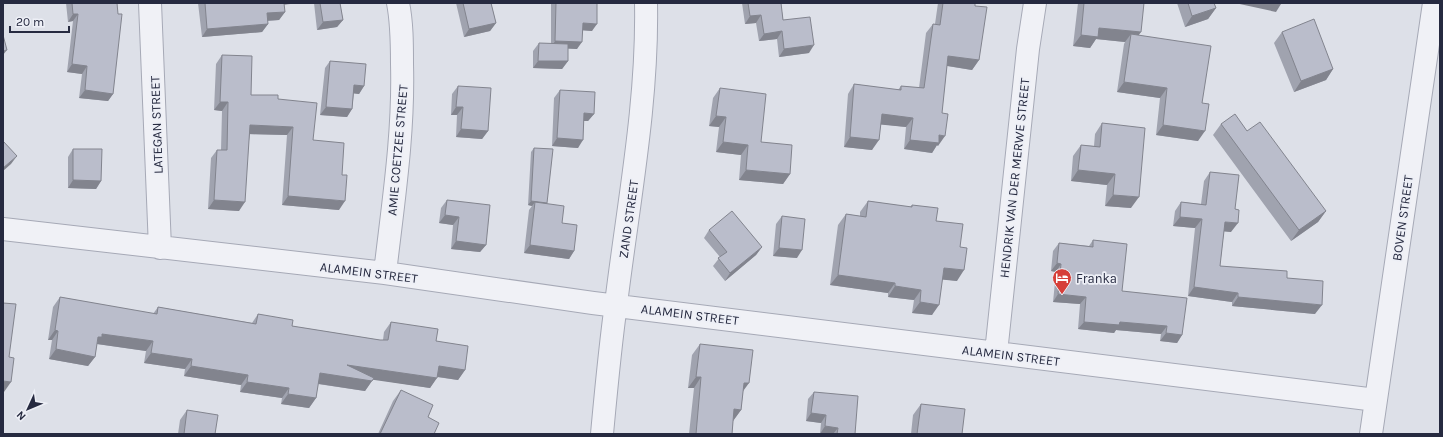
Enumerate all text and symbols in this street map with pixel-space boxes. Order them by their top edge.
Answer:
scale bar [10,8,69,34]
text: 20 m [16,15,44,29]
street label: LATEGAN STREET [147,75,166,174]
street label: HENDRIK VAN DER MERWE STREET [997,77,1033,279]
street label: AMIE COETZEE STREET [384,83,411,216]
street label: BOVEN STREET [1389,174,1416,262]
street label: ZAND STREET [616,178,641,259]
street label: ALAMEIN STREET [319,259,419,286]
hotel icon: Franka [1051,267,1073,295]
place label: Franka [1076,271,1117,286]
street label: ALAMEIN STREET [640,301,740,328]
street label: ALAMEIN STREET [961,342,1061,369]
north arrow [8,389,48,429]
text: N [14,408,29,423]

